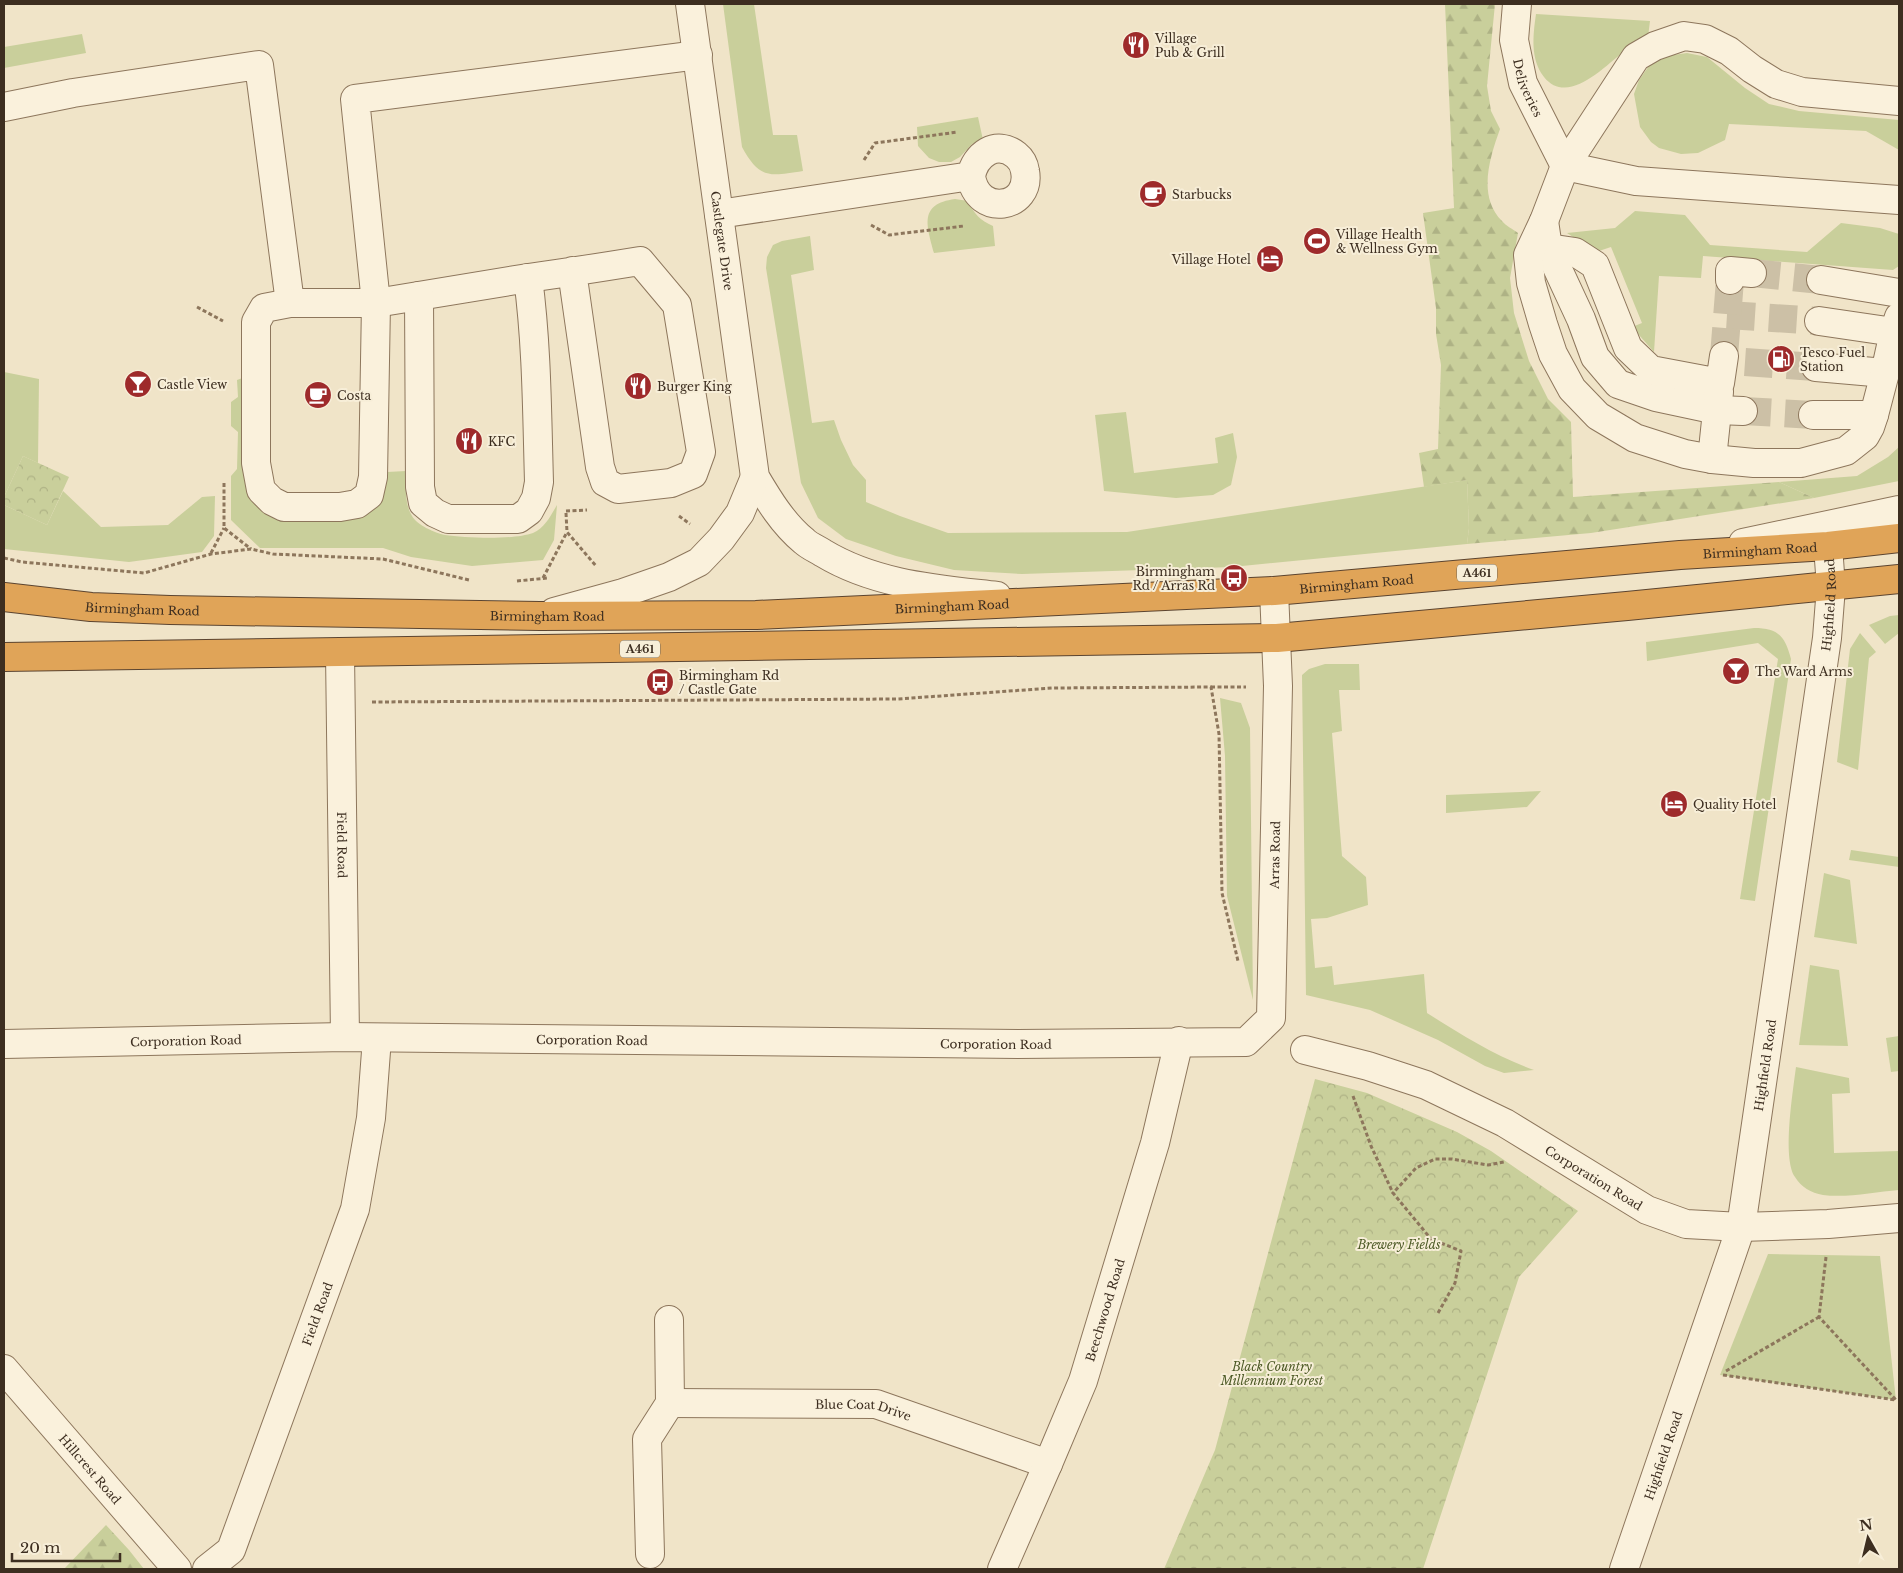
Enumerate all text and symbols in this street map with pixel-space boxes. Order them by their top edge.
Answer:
restaurant icon: Village Pub & Grill [1121,30,1151,60]
place label: Village Pub & Grill [1154,31,1225,60]
street label: Deliveries [1511,57,1546,119]
cafe icon: Starbucks [1138,179,1168,209]
place label: Starbucks [1172,187,1232,202]
street label: Castlegate Drive [708,190,737,292]
sports icon: Village Health & Wellness Gym [1302,226,1332,256]
place label: Village Health & Wellness Gym [1335,227,1438,256]
hotel icon: Village Hotel [1255,244,1285,274]
place label: Village Hotel [1171,252,1251,267]
fuel station icon: Tesco Fuel Station [1766,344,1796,374]
place label: Tesco Fuel Station [1800,345,1865,374]
bar icon: Castle View [123,369,153,399]
restaurant icon: Burger King [623,371,653,401]
place label: Castle View [157,377,228,392]
place label: Burger King [657,379,732,394]
cafe icon: Costa [303,380,333,410]
place label: Costa [337,388,371,403]
restaurant icon: KFC [454,426,484,456]
place label: KFC [488,434,515,449]
street label: Birmingham Road [1702,539,1818,561]
street label: Highfield Road [1818,558,1839,652]
bus stop icon: Birmingham Rd / Arras Rd [1219,563,1249,593]
place label: Birmingham Rd / Arras Rd [1132,564,1215,593]
road number: A461 [1457,564,1497,582]
street label: Birmingham Road [1299,571,1414,596]
street label: Birmingham Road [894,596,1010,616]
street label: Birmingham Road [84,599,200,618]
street label: Birmingham Road [490,608,605,624]
road number: A461 [620,641,660,658]
bar icon: The Ward Arms [1721,656,1751,686]
place label: The Ward Arms [1755,664,1852,679]
bus stop icon: Birmingham Rd / Castle Gate [645,667,675,697]
place label: Birmingham Rd / Castle Gate [679,668,779,697]
hotel icon: Quality Hotel [1659,789,1689,819]
place label: Quality Hotel [1693,797,1776,812]
street label: Field Road [335,812,350,878]
street label: Arras Road [1266,821,1283,890]
street label: Highfield Road [1751,1018,1779,1112]
street label: Corporation Road [536,1031,648,1048]
street label: Corporation Road [130,1032,242,1049]
street label: Corporation Road [940,1036,1052,1052]
street label: Corporation Road [1542,1142,1646,1213]
park label: Brewery Fields [1356,1237,1441,1252]
street label: Beechwood Road [1082,1257,1127,1363]
street label: Field Road [299,1280,335,1348]
park label: Black Country Millennium Forest [1220,1359,1324,1388]
street label: Blue Coat Drive [815,1396,914,1423]
street label: Highfield Road [1641,1409,1685,1502]
street label: Hillcrest Road [56,1431,125,1507]
north arrow [1843,1513,1893,1563]
text: N [1858,1515,1874,1535]
scale bar [12,1530,120,1562]
text: 20 m [20,1538,60,1557]

